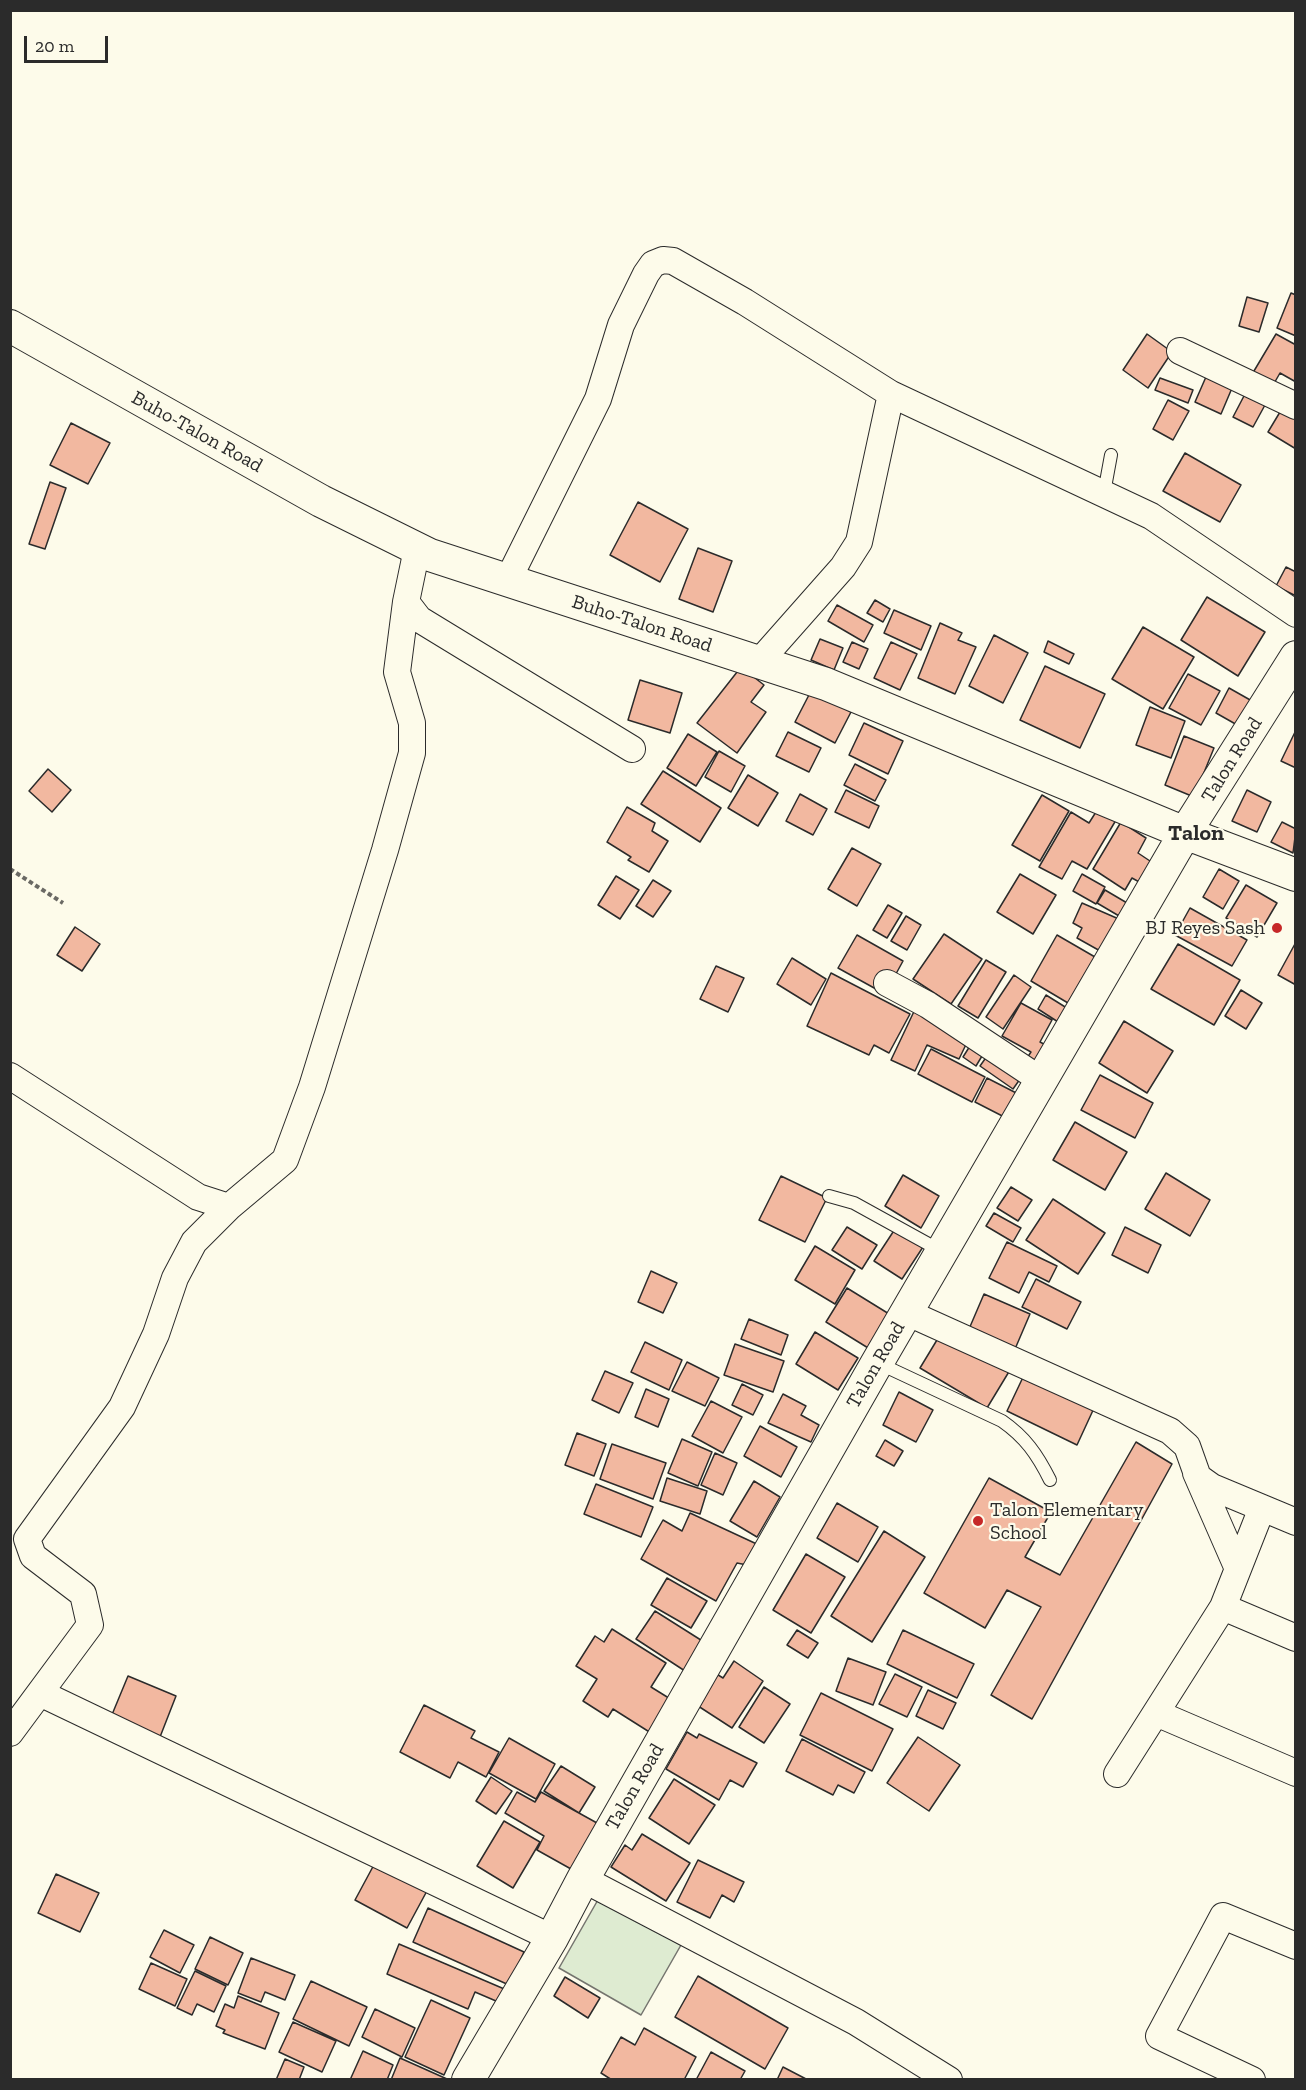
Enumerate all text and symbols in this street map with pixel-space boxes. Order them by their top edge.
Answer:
scale bar [27,24,111,62]
text: 20 m [35,35,74,57]
street label: Buho-Talon Road [127,386,267,478]
street label: Buho-Talon Road [569,590,715,658]
street label: Talon Road [1196,713,1268,807]
district label: Talon [1168,821,1224,847]
place label: BJ Reyes Sash [1145,916,1265,940]
marker: BJ Reyes Sash [1270,921,1284,935]
street label: Talon Road [842,1317,910,1413]
place label: Talon Elementary School [990,1498,1143,1545]
marker: Talon Elementary School [971,1514,985,1528]
street label: Talon Road [601,1739,669,1835]

